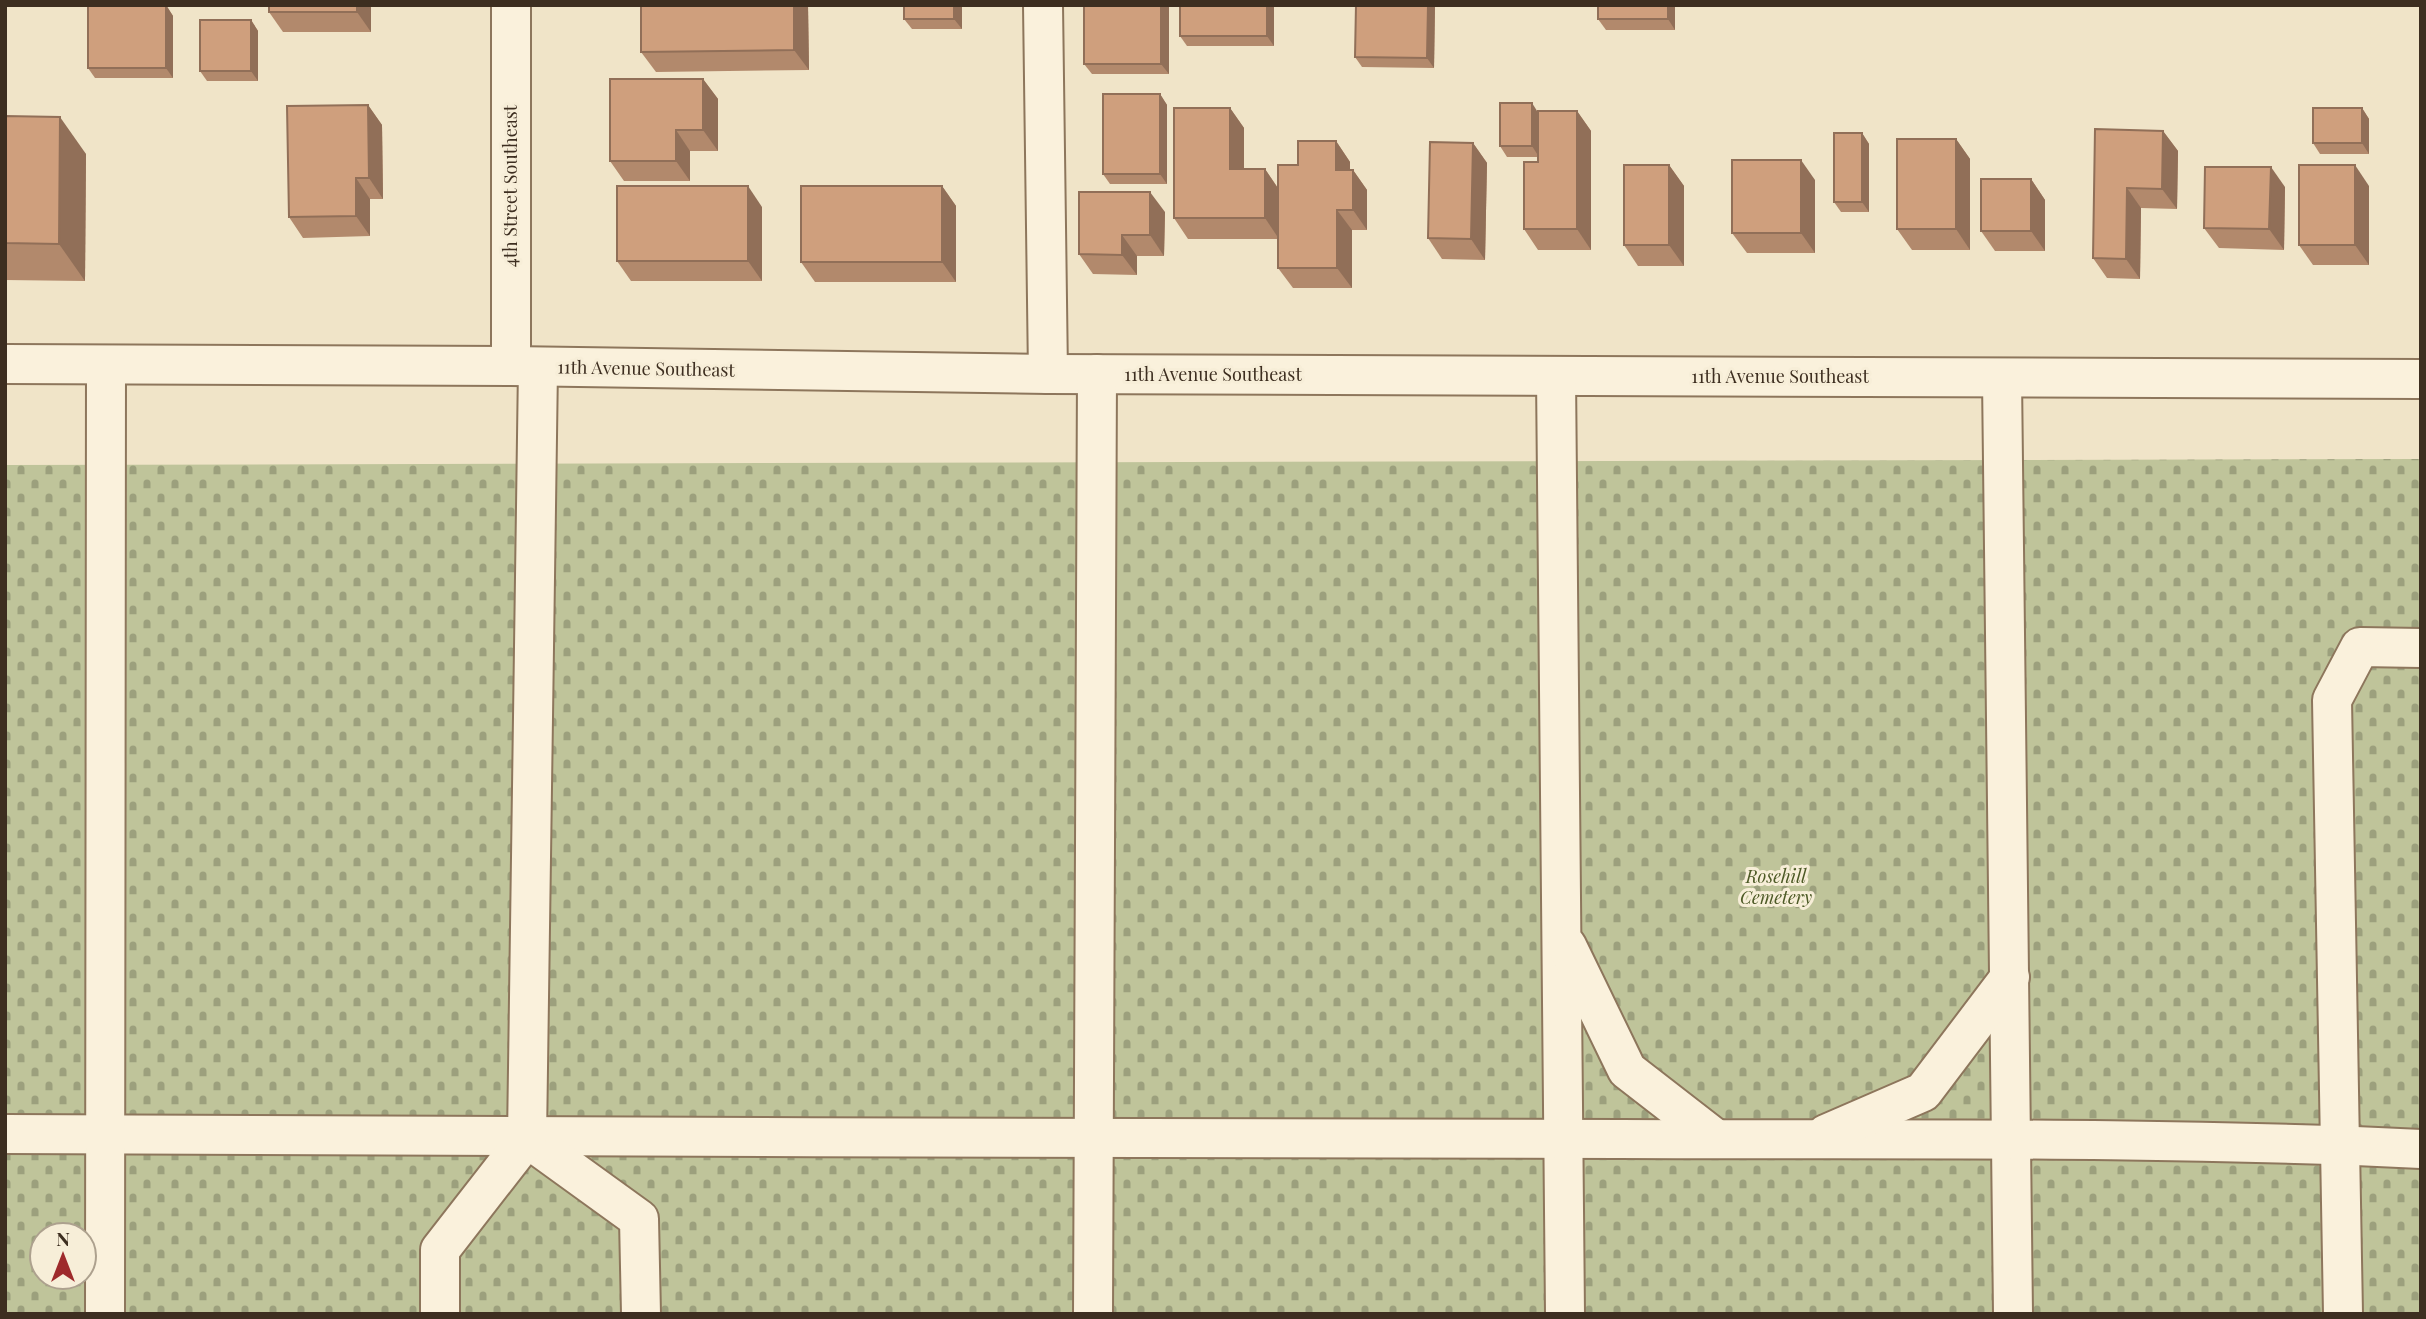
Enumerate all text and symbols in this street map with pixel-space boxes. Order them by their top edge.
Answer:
street label: 4th Street Southeast [498,104,522,267]
street label: 11th Avenue Southeast [557,354,736,382]
street label: 11th Avenue Southeast [1124,362,1302,386]
street label: 11th Avenue Southeast [1691,364,1869,388]
park label: Rosehill Cemetery [1740,864,1812,909]
north arrow [28,1221,98,1291]
text: N [56,1225,70,1251]

